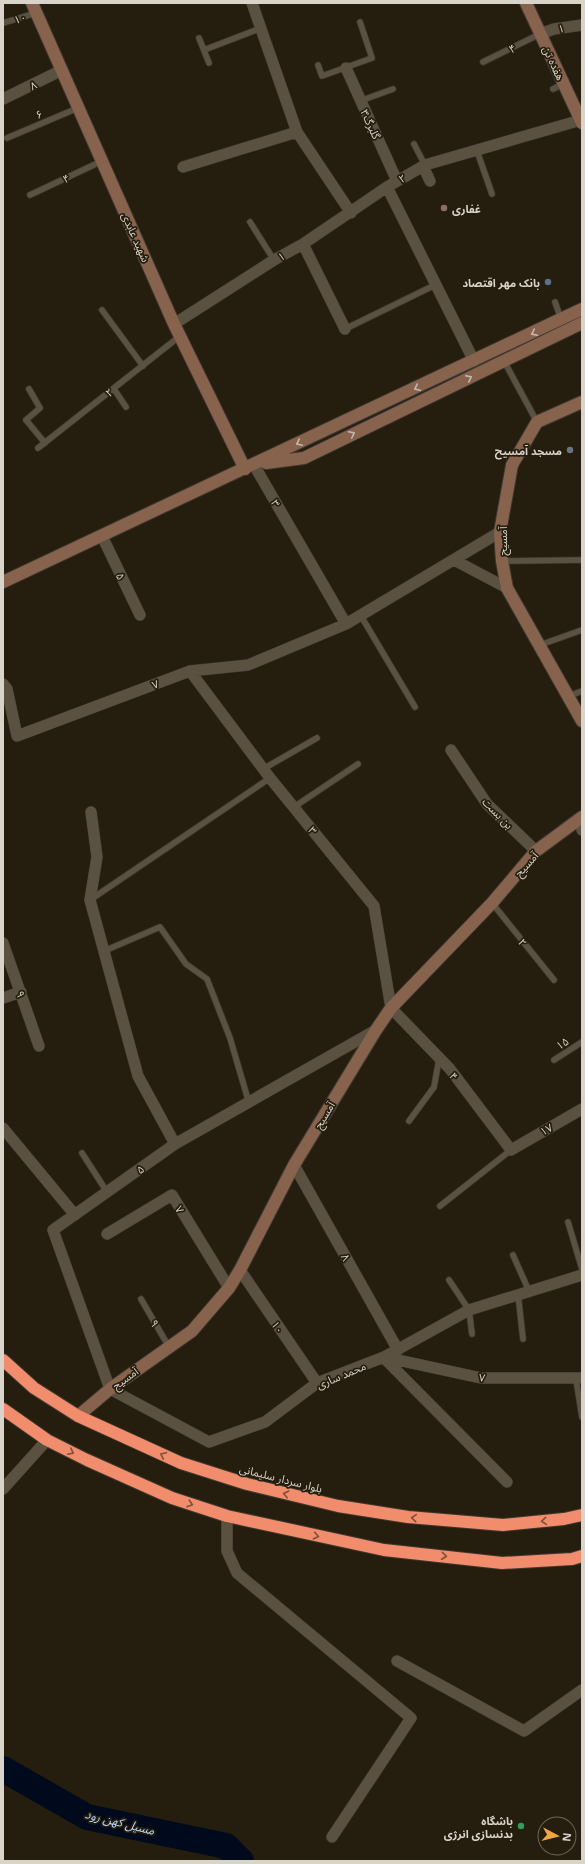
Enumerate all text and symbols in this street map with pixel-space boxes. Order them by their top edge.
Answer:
street label: ۱۰ [12,9,28,27]
street label: ۱ [557,20,565,36]
street label: ۴ [506,40,518,56]
street label: هفده تن [540,43,568,83]
street label: ۸ [27,77,40,93]
street label: ۶ [33,106,45,122]
street label: گلبرگ۳ [358,107,385,142]
street label: ۴ [60,170,72,186]
street label: ۲ [396,170,408,186]
place label: غفاری [452,201,481,216]
marker: غفاری [439,203,449,213]
street label: شهید عابدی [118,210,154,265]
street label: ۱ [275,248,287,264]
place label: بانک مهر اقتصاد [462,275,540,290]
marker: بانک مهر اقتصاد [543,277,553,287]
one-way arrow [531,328,539,335]
one-way arrow [465,375,472,383]
one-way arrow [413,383,421,391]
street label: ۲ [102,384,116,400]
one-way arrow [348,432,355,439]
one-way arrow [296,438,303,446]
place label: مسجد آمسیح [495,443,562,460]
marker: مسجد آمسیح [565,445,575,455]
street label: ۳ [268,497,284,509]
street label: آمسیح [495,526,511,555]
street label: ۵ [113,570,129,582]
street label: ۷ [149,676,161,692]
street label: بن بست [479,794,517,832]
street label: ۳ [305,823,321,837]
street label: آمسیح [511,848,543,880]
street label: ۲ [515,935,531,949]
street label: ۹ [13,989,29,999]
street label: ۱۵ [553,1033,571,1053]
street label: ۴ [446,1069,462,1083]
street label: آمسیح [310,1098,339,1132]
street label: ۱۷ [537,1119,556,1139]
street label: ۵ [133,1161,147,1177]
street label: ۷ [172,1202,188,1216]
street label: ۸ [338,1251,354,1264]
street label: ۹ [147,1317,163,1329]
street label: ۱۰ [268,1318,288,1336]
street label: محمد ساری [314,1358,368,1392]
street label: آمسیح [109,1363,142,1393]
street label: ۷ [478,1369,487,1385]
one-way arrow [67,1447,74,1455]
one-way arrow [159,1452,167,1460]
street label: بلوار سردار سلیمانی [238,1460,324,1496]
one-way arrow [283,1490,290,1498]
one-way arrow [186,1499,193,1508]
one-way arrow [411,1513,417,1522]
one-way arrow [541,1517,547,1526]
one-way arrow [313,1531,319,1539]
one-way arrow [441,1552,447,1561]
water label: مسیل کهن رود [83,1805,157,1839]
place label: باشگاه بدنسازی انرژی [444,1813,513,1841]
north arrow [537,1816,577,1856]
marker: باشگاه بدنسازی انرژی [516,1821,526,1831]
text: N [559,1832,575,1843]

